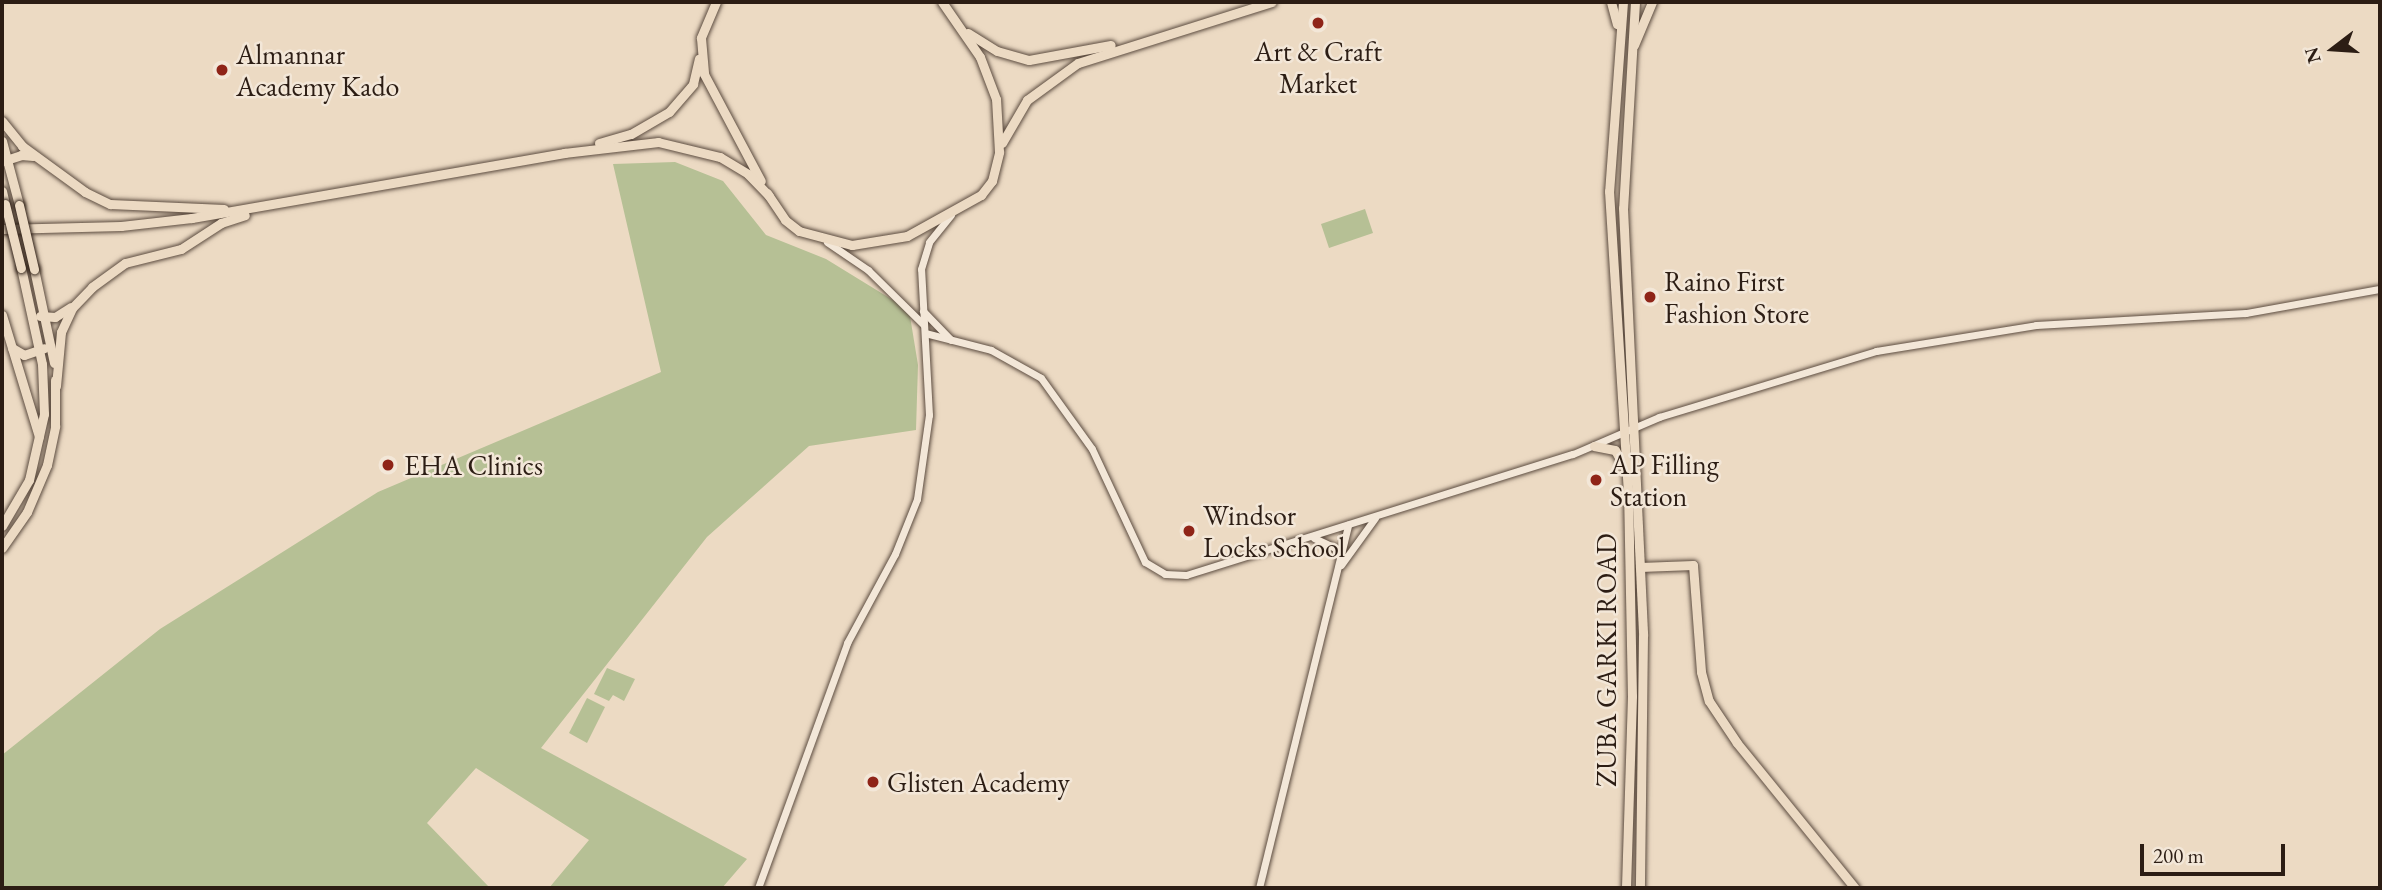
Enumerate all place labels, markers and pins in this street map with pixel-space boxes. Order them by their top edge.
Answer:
marker: Art & Craft Market [1310,15,1326,31]
place label: Art & Craft Market [1254,34,1382,100]
place label: Almannar Academy Kado [236,37,399,103]
marker: Almannar Academy Kado [214,62,230,78]
place label: Raino First Fashion Store [1664,264,1809,330]
marker: Raino First Fashion Store [1642,289,1658,305]
place label: AP Filling Station [1610,447,1719,513]
place label: EHA Clinics [404,448,543,482]
marker: EHA Clinics [378,455,398,475]
marker: AP Filling Station [1588,472,1604,488]
place label: Windsor Locks School [1203,498,1345,564]
marker: Windsor Locks School [1181,523,1197,539]
place label: Glisten Academy [887,765,1070,799]
marker: Glisten Academy [865,774,881,790]

